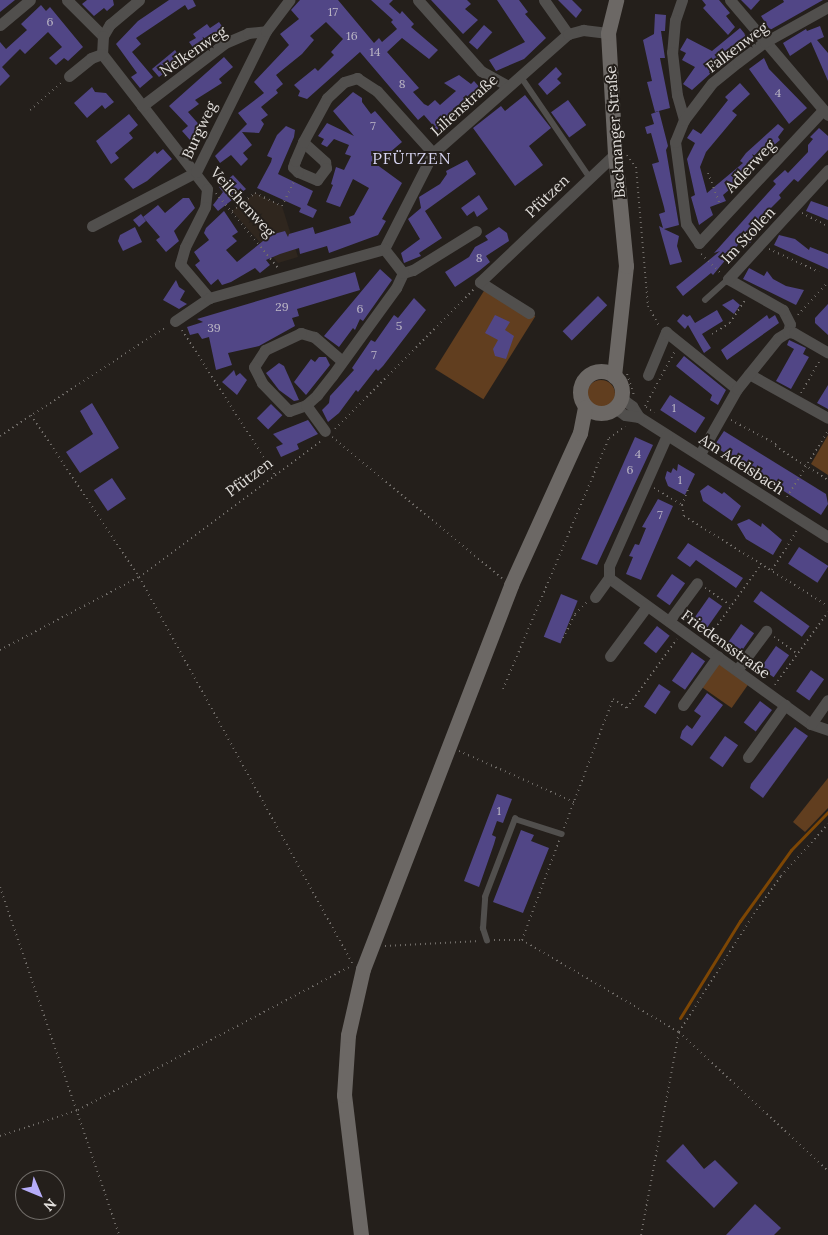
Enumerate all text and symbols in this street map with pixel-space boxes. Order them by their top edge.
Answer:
house number: 17 [328,5,338,19]
house number: 6 [47,15,53,29]
street label: Falkenweg [703,18,771,76]
street label: Nelkenweg [156,22,230,80]
house number: 16 [346,29,358,43]
house number: 14 [370,45,380,59]
street label: Backnanger Straße [601,65,629,199]
street label: Lilienstraße [427,70,501,140]
house number: 8 [399,77,405,91]
house number: 4 [775,86,781,100]
street label: Burgweg [178,98,220,162]
house number: 7 [370,119,376,133]
street label: Adlerweg [721,136,779,196]
district label: PFÜTZEN [371,148,453,168]
street label: Veilchenweg [207,163,279,241]
street label: Pfützen [521,171,573,221]
street label: Im Stollen [717,203,779,267]
house number: 8 [476,251,482,265]
house number: 29 [275,300,289,314]
house number: 6 [357,302,363,316]
house number: 5 [396,319,402,333]
house number: 39 [207,321,221,335]
house number: 7 [371,348,377,362]
house number: 1 [672,401,676,415]
street label: Am Adelsbach [696,430,788,498]
house number: 4 [635,447,641,461]
street label: Pfützen [222,454,276,500]
house number: 6 [627,463,633,477]
house number: 1 [678,473,682,487]
house number: 7 [657,508,663,522]
street label: Friedensstraße [678,606,774,682]
house number: 1 [497,804,501,818]
north arrow [15,1170,65,1220]
text: N [40,1195,60,1215]

